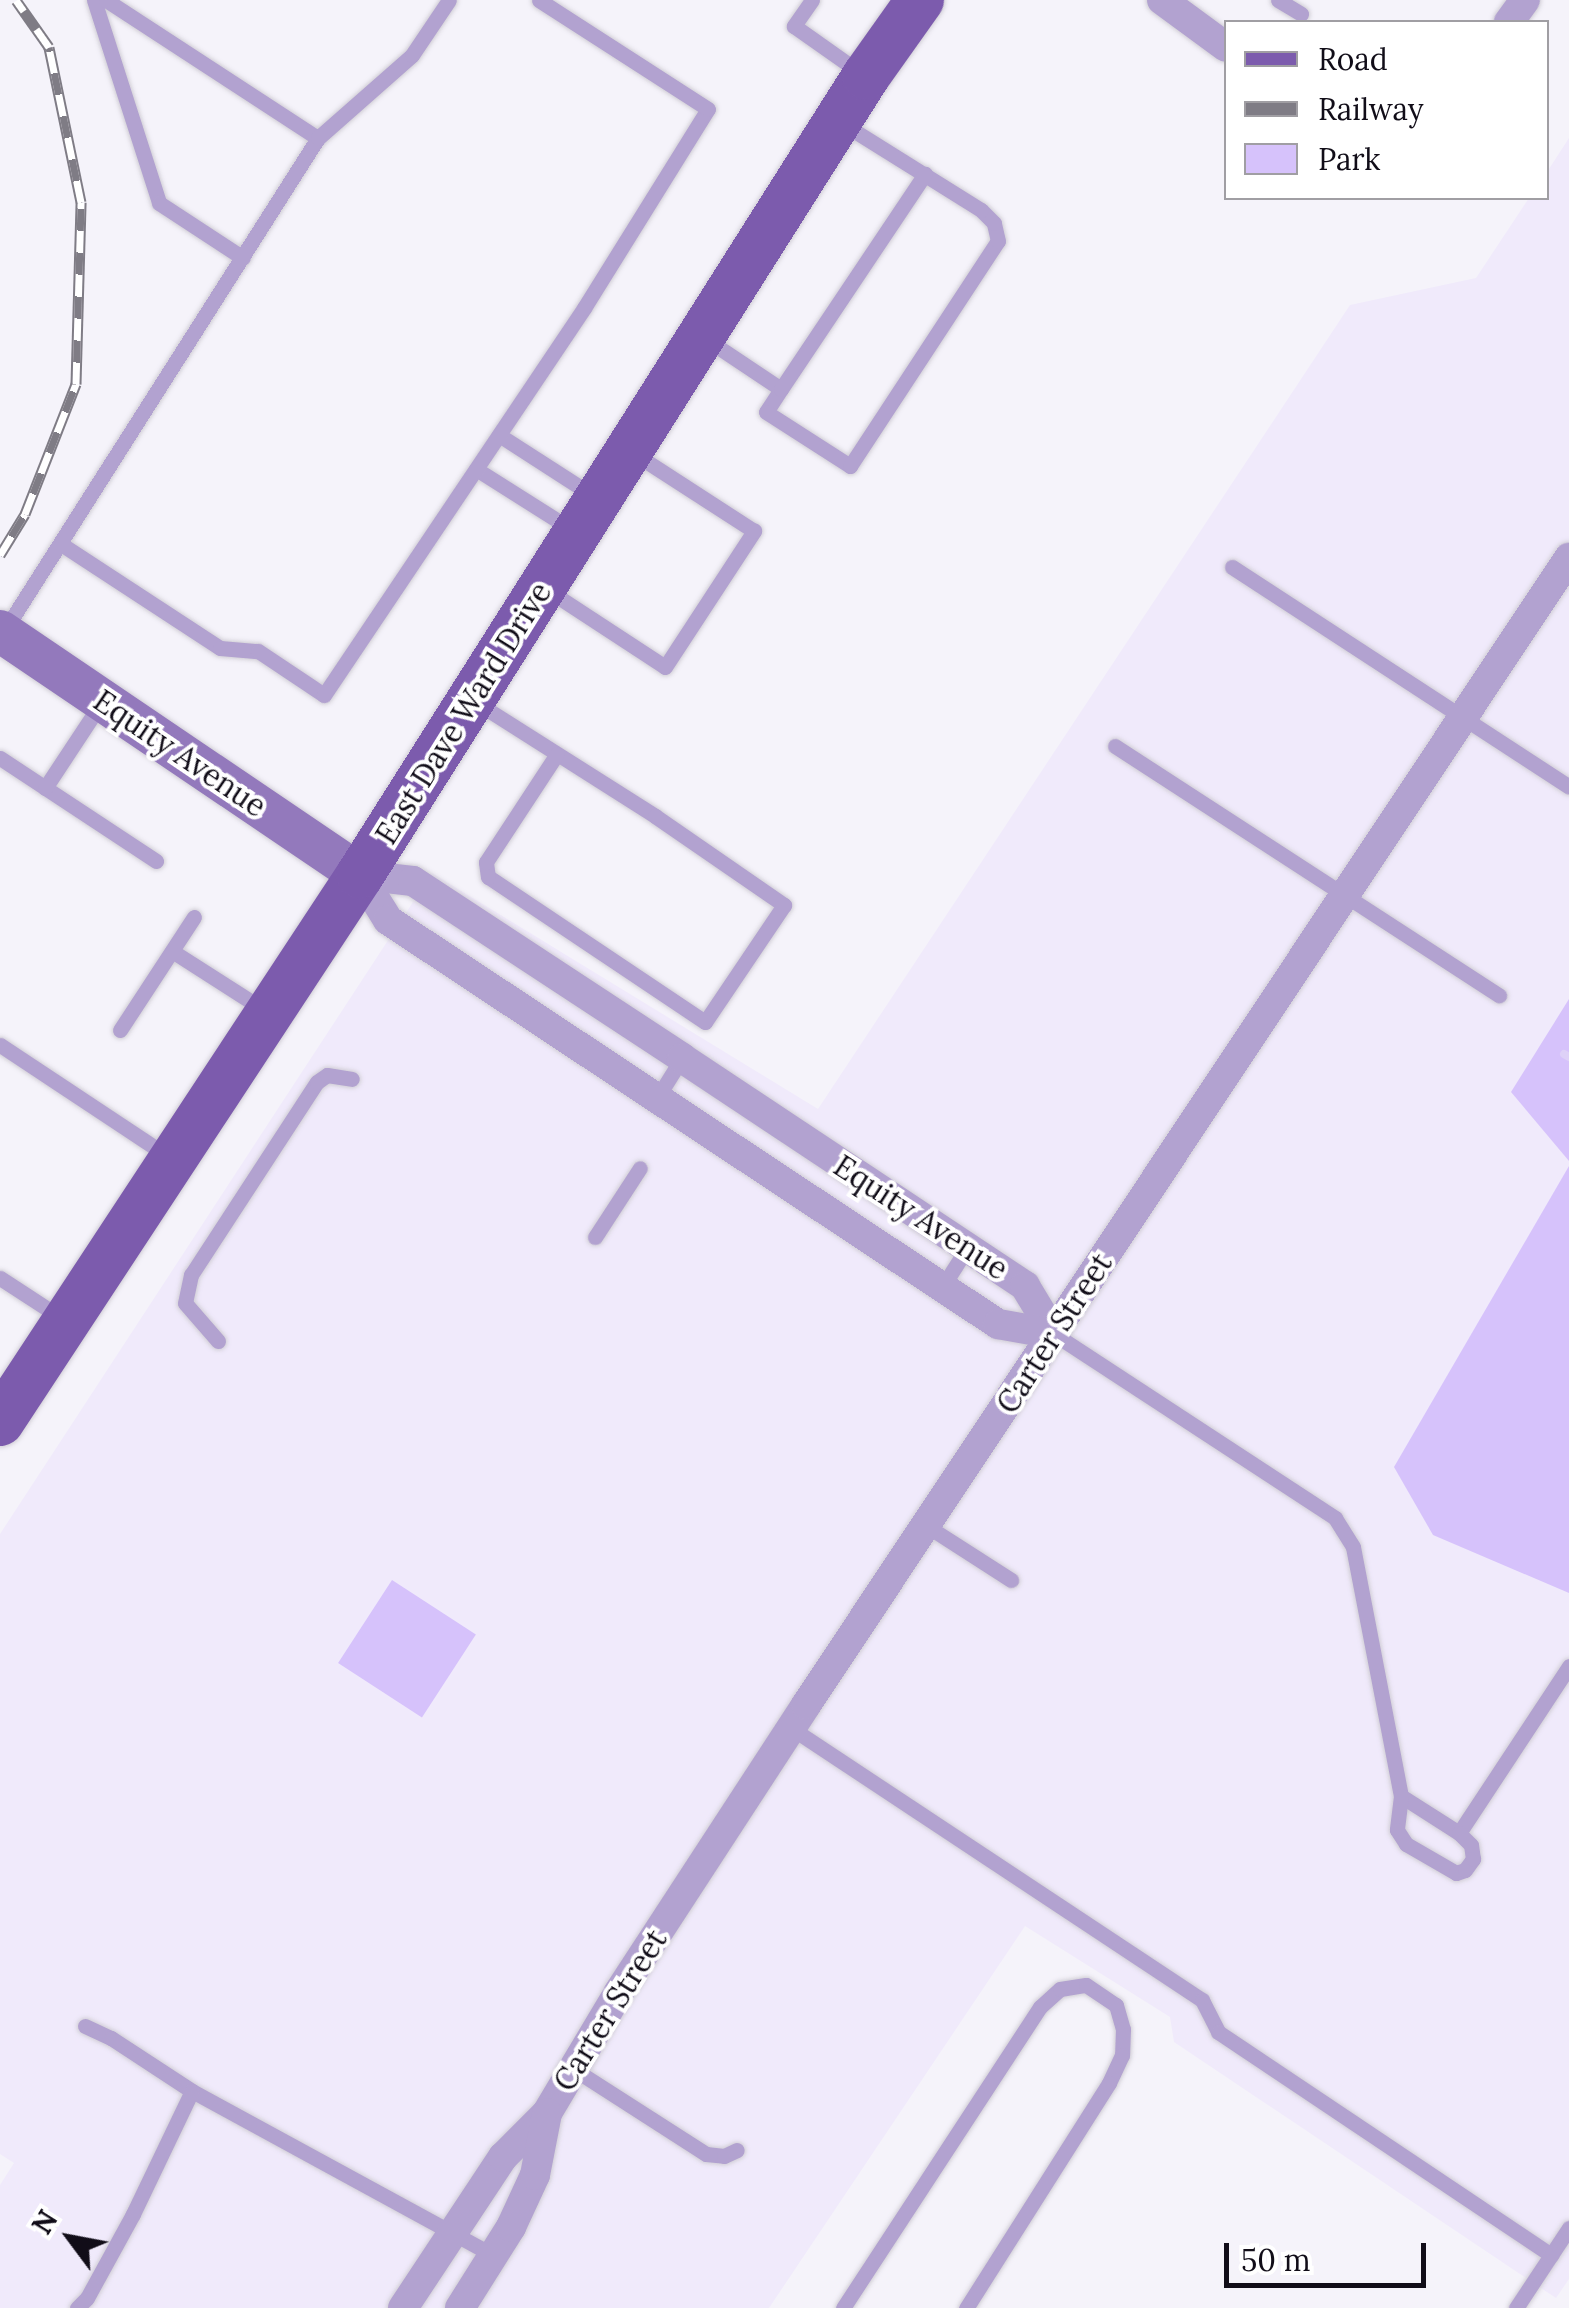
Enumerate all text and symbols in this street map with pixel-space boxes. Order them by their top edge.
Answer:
legend [1224,20,1549,200]
text: Road [1318,40,1388,78]
text: Railway [1318,90,1424,128]
text: Park [1318,140,1380,178]
street label: East Dave Ward Drive [368,575,558,851]
street label: Equity Avenue [87,682,273,824]
street label: Equity Avenue [827,1147,1015,1287]
street label: Carter Street [989,1246,1119,1420]
street label: Carter Street [546,1923,674,2097]
north arrow [20,2188,120,2288]
text: N [24,2203,66,2241]
scale bar [1229,2223,1432,2285]
text: 50 m [1241,2241,1311,2279]

